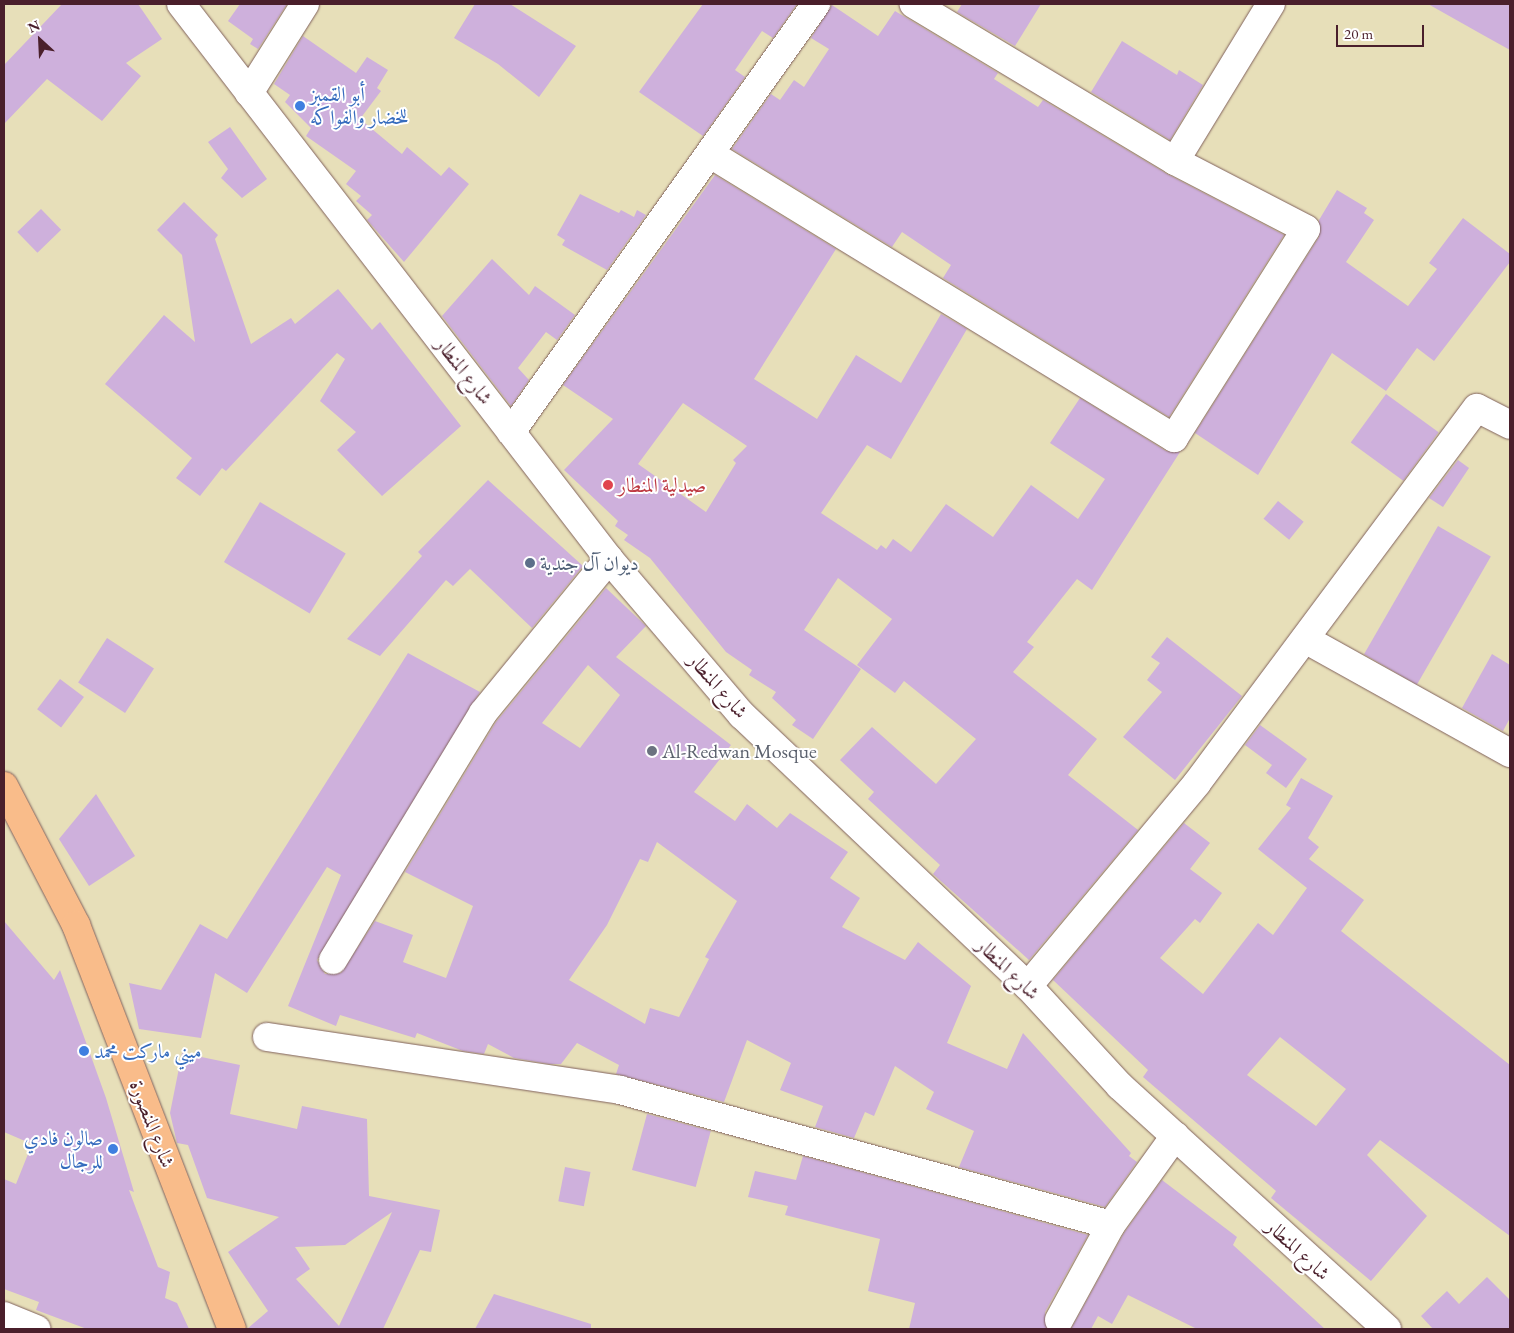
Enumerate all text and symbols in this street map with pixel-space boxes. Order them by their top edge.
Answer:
north arrow [15,15,65,65]
scale bar [1339,15,1426,47]
text: N [25,16,43,37]
text: 20 m [1344,24,1373,43]
place label: أبو القمبز للخضار والفواكه [310,82,408,129]
marker: أبو القمبز للخضار والفواكه [294,100,306,112]
street label: شارع المنطار [430,333,498,409]
place label: صيدلية المنطار [618,473,706,497]
marker: صيدلية المنطار [602,479,614,491]
place label: ديوان آل جندية [540,551,639,575]
marker: ديوان آل جندية [524,557,536,569]
street label: شارع المنطار [683,648,753,724]
place label: Al-Redwan Mosque [662,739,817,763]
marker: Al-Redwan Mosque [646,745,658,757]
street label: شارع المنطار [971,933,1045,1005]
place label: ميني ماركت محمد [94,1039,201,1063]
marker: ميني ماركت محمد [78,1045,90,1057]
street label: شارع المنصورة [124,1077,180,1171]
place label: صالون فادي للرجال [24,1126,103,1173]
marker: صالون فادي للرجال [107,1143,119,1155]
street label: شارع المنطار [1261,1214,1335,1286]

